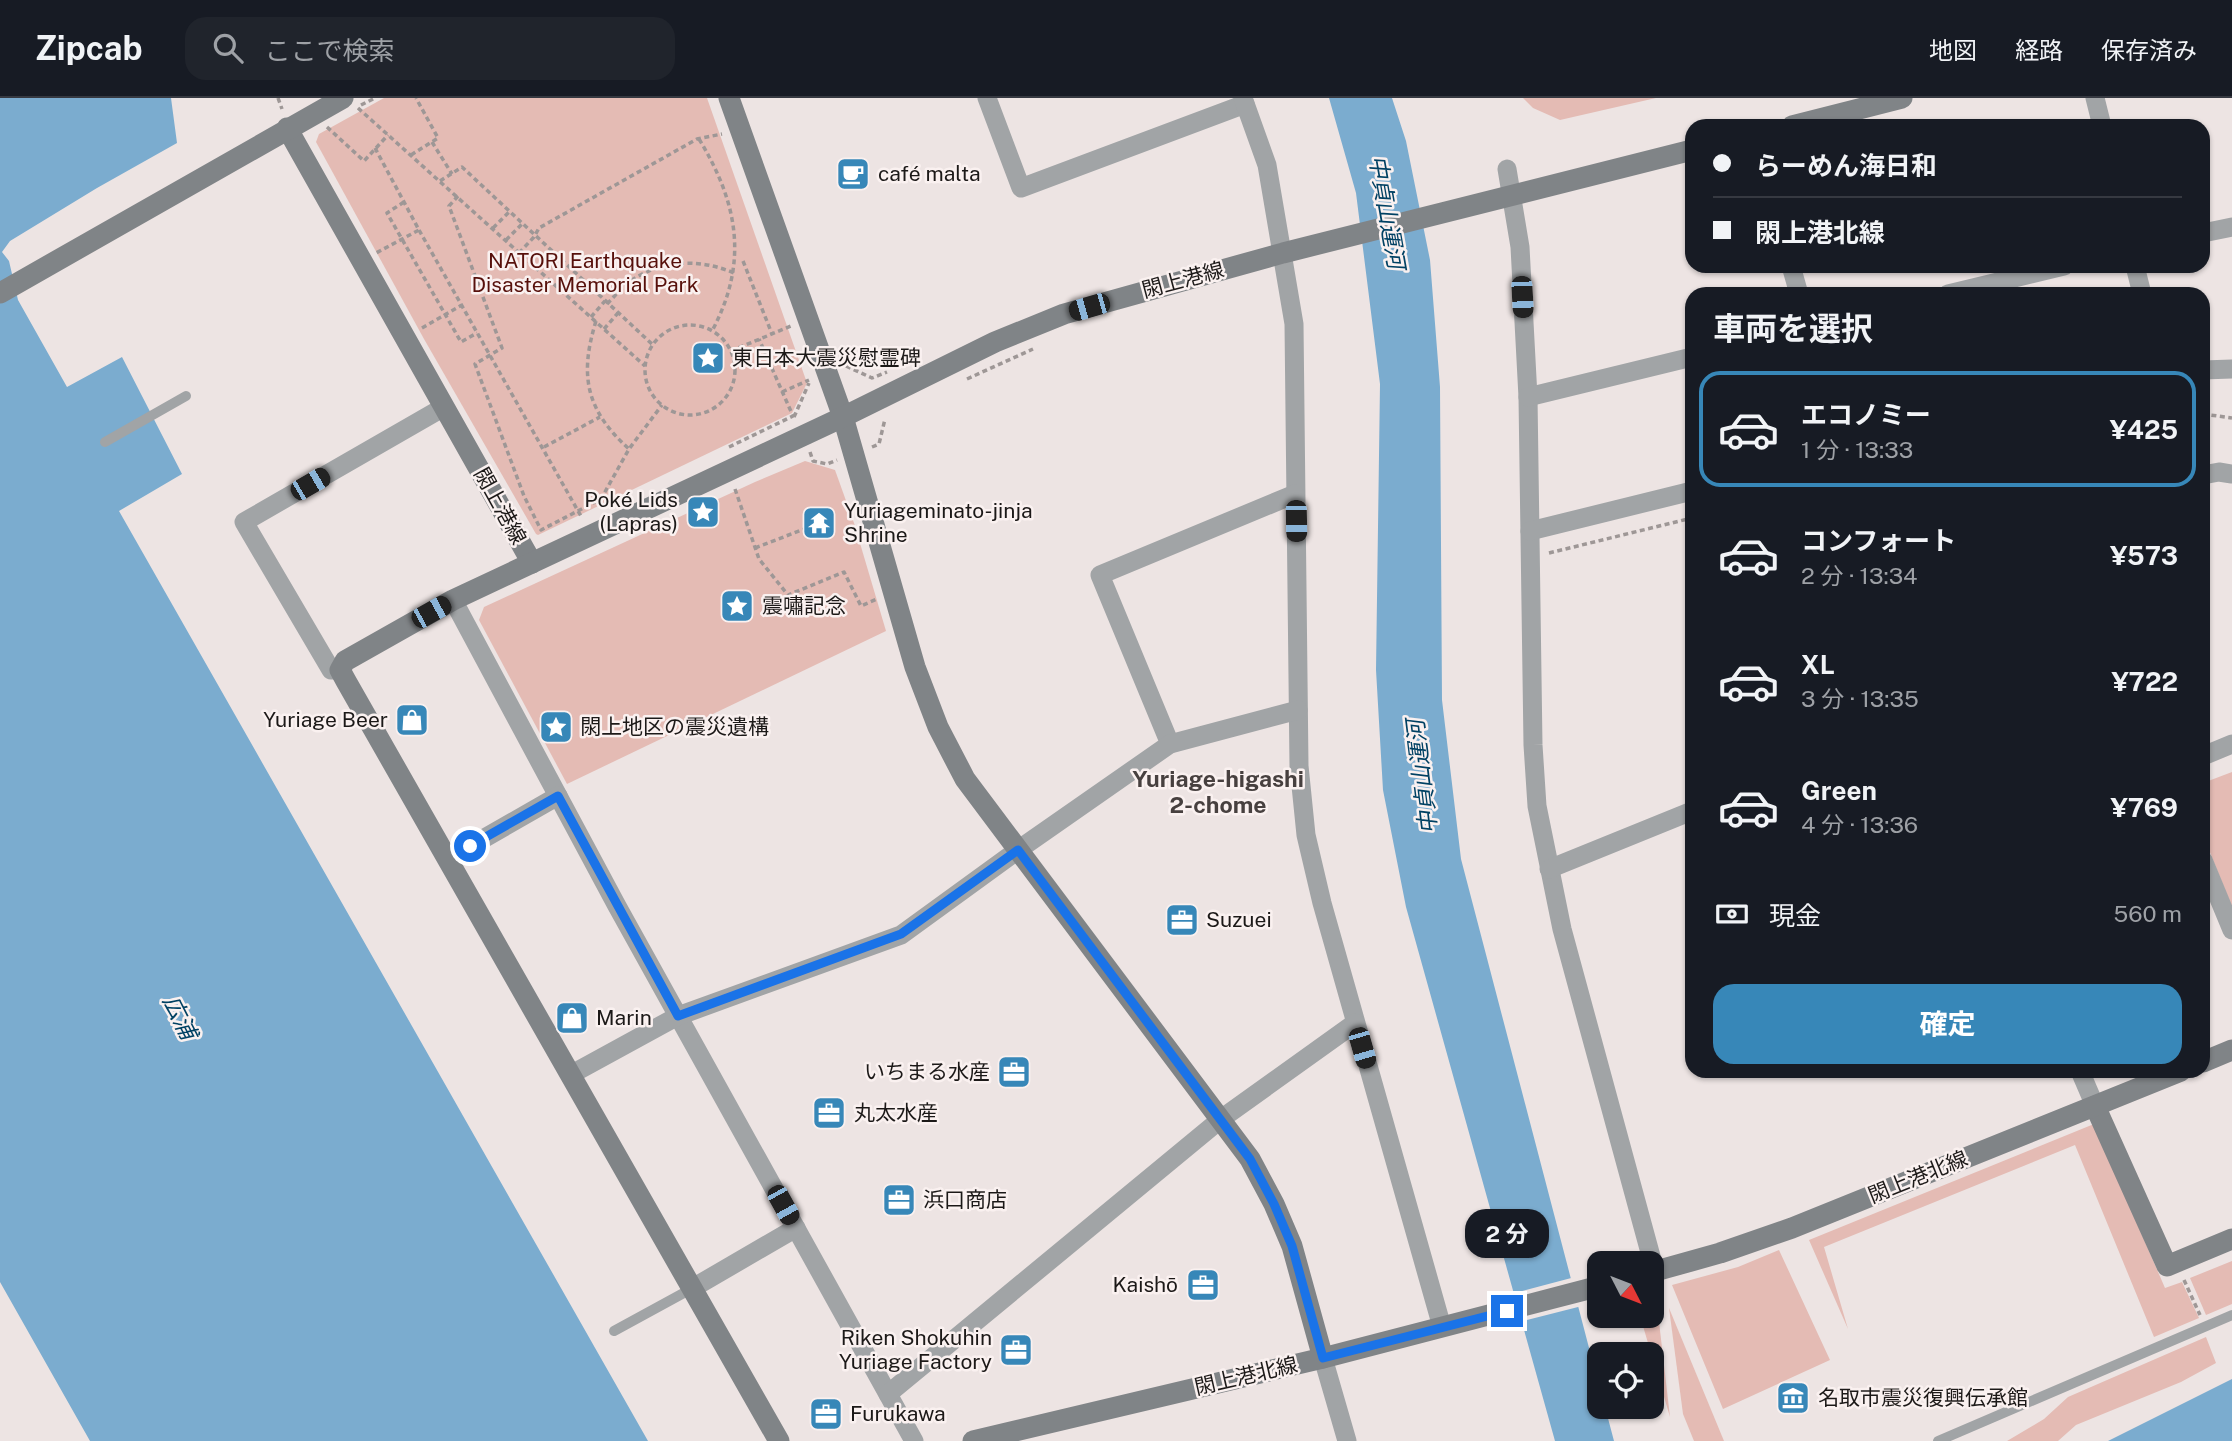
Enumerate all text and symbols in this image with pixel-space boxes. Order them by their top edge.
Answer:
search box [185,17,675,80]
text: Zipcab [35,29,143,67]
icon: search [209,29,247,67]
text: ここで検索 [265,35,395,66]
text: 地図 [1929,36,1977,64]
text: 経路 [2015,36,2063,64]
text: 保存済み [2101,36,2197,64]
text: らーめん海日和 [1755,150,1937,181]
water label: 中貞山運河 [1364,153,1411,275]
cafe icon: café malta [834,155,872,193]
place label: café malta [878,161,981,186]
text: 閖上港北線 [1755,217,1885,248]
park label: NATORI Earthquake Disaster Memorial Park [471,248,699,297]
street label: 閖上港線 [1139,257,1227,302]
car [1511,275,1534,319]
car [1066,291,1113,323]
text: 車両を選択 [1713,310,1873,347]
place icon: 東日本大震災慰霊碑 [689,339,727,377]
place label: 東日本大震災慰霊碑 [732,345,921,370]
icon: car [1717,398,1780,461]
text: エコノミー [1801,399,1931,430]
text: ¥425 [2110,414,2178,445]
text: 1 分 · 13:33 [1801,436,1913,463]
street label: 閖上港線 [469,463,532,549]
car [287,464,334,504]
place label: Poké Lids (Lapras) [584,487,678,536]
place icon: Poké Lids (Lapras) [684,493,722,531]
place label: Yuriageminato-jinja Shrine [844,498,1033,547]
car [1286,500,1307,542]
temple icon: Yuriageminato-jinja Shrine [800,504,838,542]
icon: car [1717,524,1780,587]
text: コンフォート [1801,525,1956,556]
text: ¥573 [2110,540,2178,571]
text: 2 分 · 13:34 [1801,562,1918,589]
place icon: 震嘯記念 [718,587,756,625]
car [408,593,455,631]
place label: 震嘯記念 [762,593,846,618]
text: XL [1801,649,1835,680]
icon: car [1717,650,1780,713]
text: ¥722 [2111,666,2178,697]
text: 3 分 · 13:35 [1801,685,1919,712]
shop icon: Yuriage Beer [393,701,431,739]
place label: Yuriage Beer [263,707,388,732]
place icon: 閖上地区の震災遺構 [537,708,575,746]
place label: 閖上地区の震災遺構 [580,714,769,739]
water label: 中貞山運河 [1401,714,1442,836]
district label: Yuriage-higashi 2-chome [1132,765,1304,818]
text: Green [1801,775,1877,806]
icon: car [1717,776,1780,839]
text: ¥769 [2111,792,2178,823]
text: 4 分 · 13:36 [1801,811,1918,838]
route start [454,830,486,862]
icon: cash [1713,895,1751,933]
text: 現金 [1769,900,1821,931]
text: 560 m [2114,900,2182,927]
office icon: Suzuei [1163,901,1201,939]
place label: Suzuei [1206,907,1272,932]
button: 確定 [1713,984,2182,1064]
water label: 広浦 [158,990,205,1047]
shop icon: Marin [553,999,591,1037]
place label: Marin [596,1005,652,1030]
car [1347,1025,1378,1071]
office icon: いちまる水産 [995,1053,1033,1091]
place label: いちまる水産 [864,1059,990,1084]
office icon: 丸太水産 [810,1094,848,1132]
place label: 丸太水産 [854,1100,938,1125]
street label: 閖上港北線 [1864,1145,1971,1208]
office icon: 浜口商店 [880,1181,918,1219]
car [764,1182,803,1228]
place label: 浜口商店 [923,1187,1007,1212]
callout: 2 分 [1465,1210,1549,1258]
text: 2 分 [1486,1220,1528,1247]
north arrow [1587,1251,1664,1328]
map controls [1587,1251,1664,1419]
office icon: Kaishō [1184,1266,1222,1304]
place label: Kaishō [1112,1272,1178,1297]
route end [1491,1295,1523,1327]
place label: Riken Shokuhin Yuriage Factory [839,1325,992,1374]
office icon: Riken Shokuhin Yuriage Factory [997,1331,1035,1369]
button: locate [1587,1342,1664,1419]
street label: 閖上港北線 [1192,1352,1300,1400]
museum icon: 名取市震災復興伝承館 [1774,1379,1812,1417]
place label: 名取市震災復興伝承館 [1818,1385,2028,1410]
office icon: Furukawa [807,1395,845,1433]
place label: Furukawa [850,1401,946,1426]

